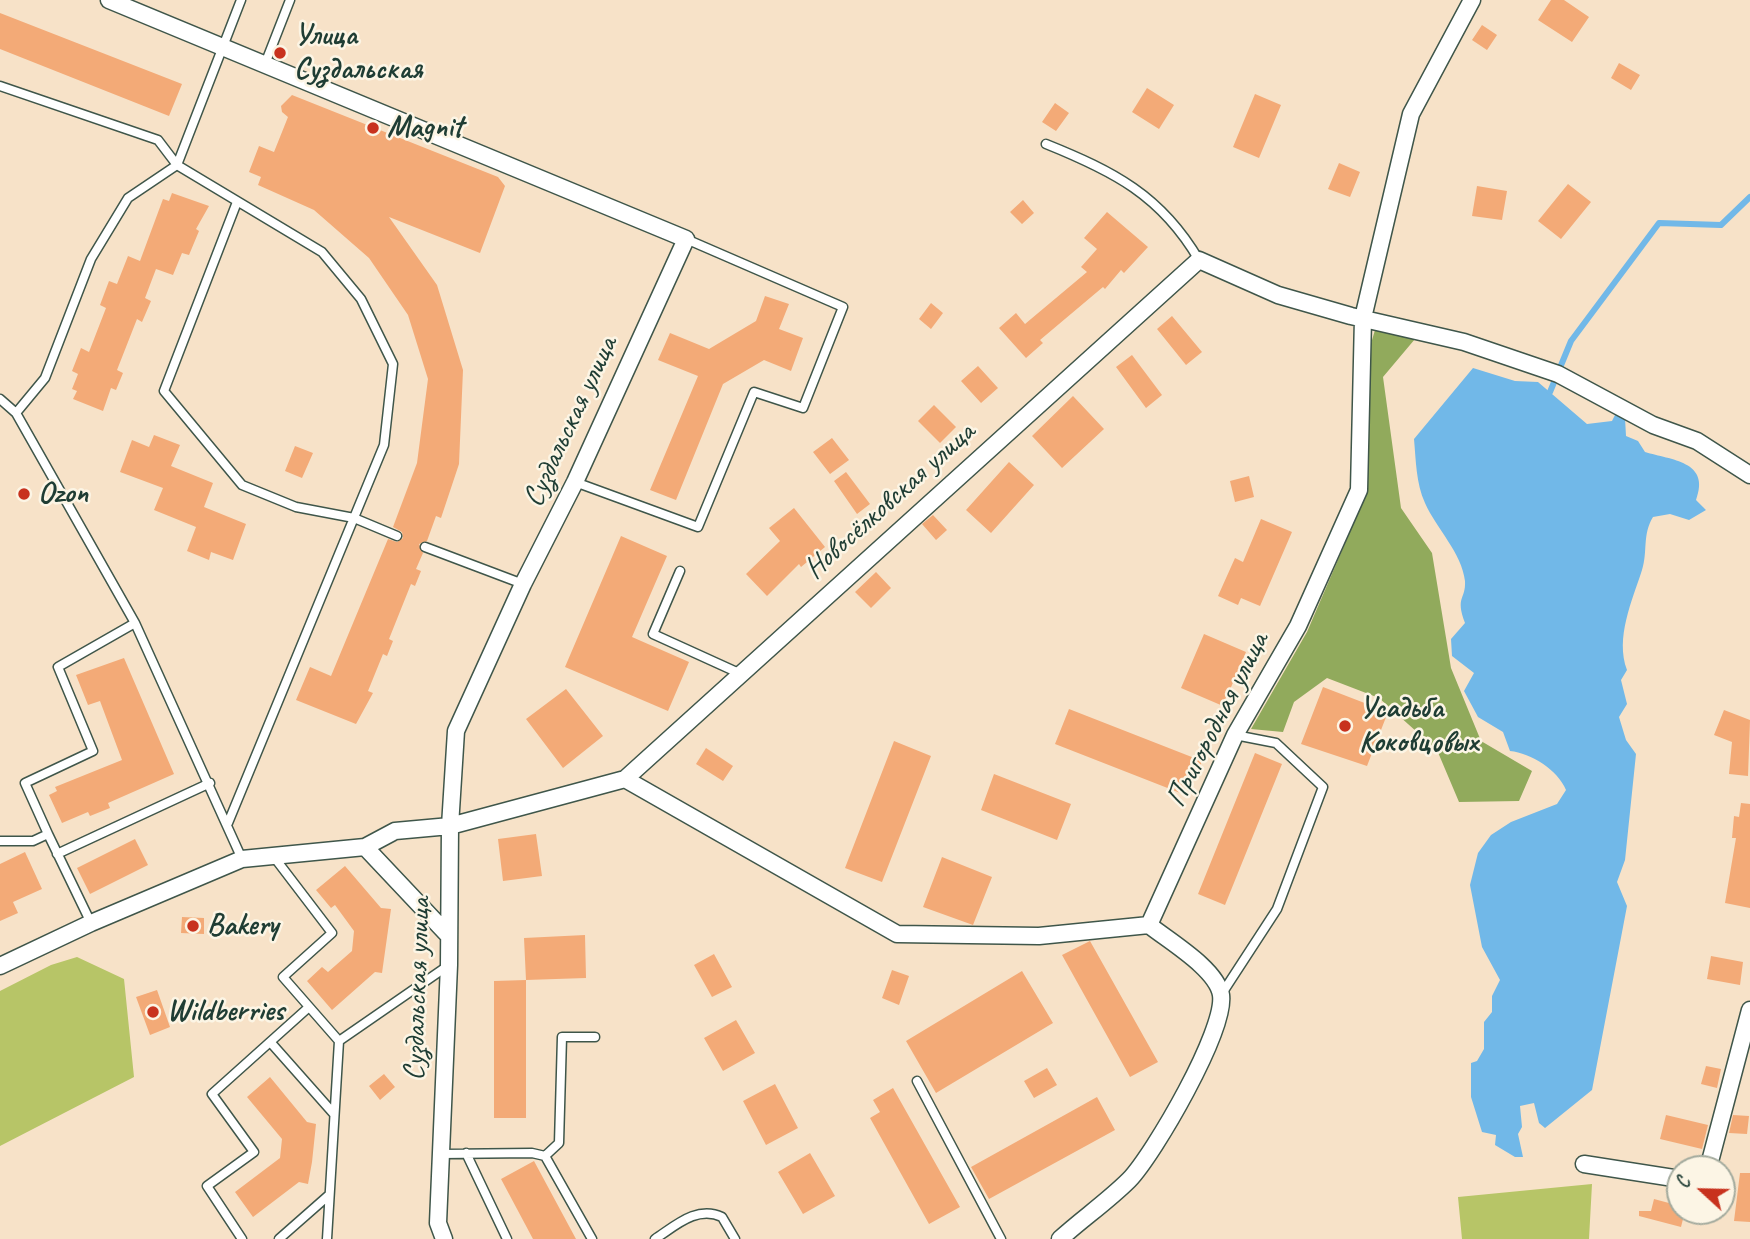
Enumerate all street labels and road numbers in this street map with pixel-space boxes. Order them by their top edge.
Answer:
street label: Суздальская улица [516,331,626,513]
street label: Новосёлковская улица [797,415,983,587]
street label: Пригородная улица [1159,627,1277,813]
street label: Суздальская улица [397,897,439,1081]

